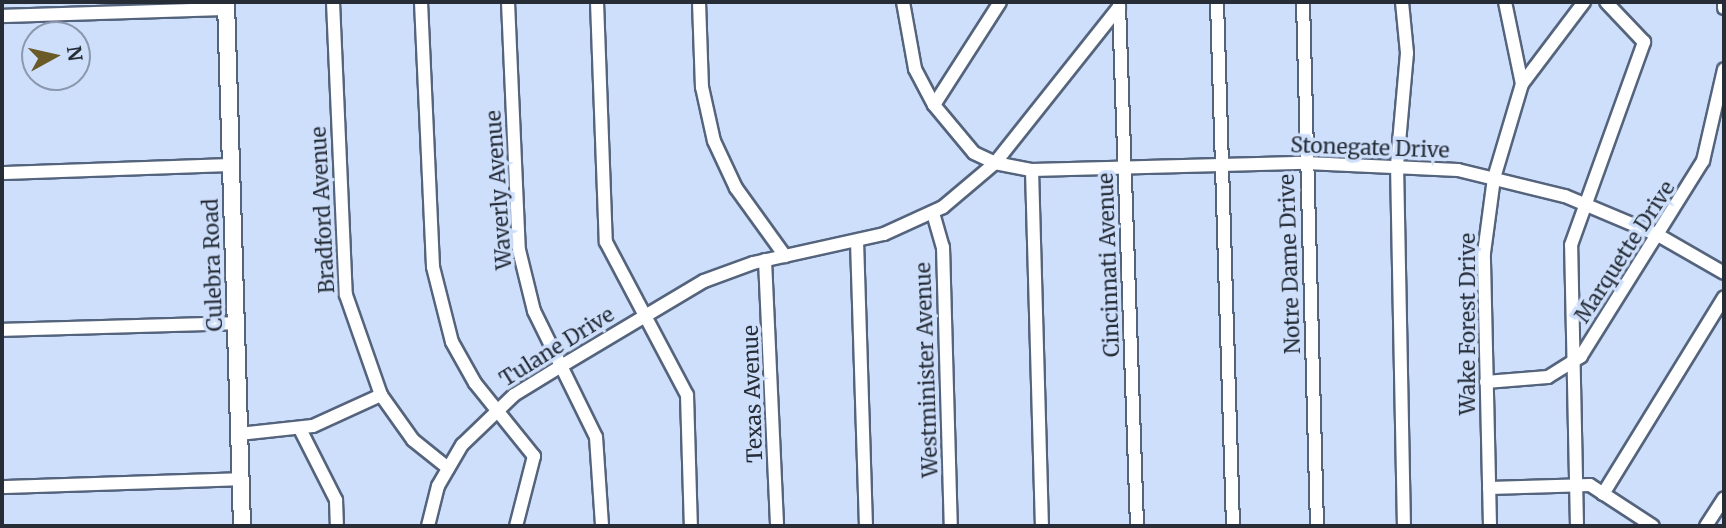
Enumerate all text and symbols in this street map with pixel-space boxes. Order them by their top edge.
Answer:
north arrow [21,21,91,91]
text: N [62,44,88,62]
street label: Waverly Avenue [481,109,517,271]
street label: Bradford Avenue [306,126,340,294]
street label: Stonegate Drive [1290,133,1450,163]
street label: Cincinnati Avenue [1093,172,1125,358]
street label: Notre Dame Drive [1274,174,1306,354]
street label: Marquette Drive [1570,176,1680,328]
street label: Culebra Road [198,198,228,332]
street label: Wake Forest Drive [1455,233,1481,415]
street label: Westminister Avenue [911,262,943,478]
street label: Tulane Drive [495,302,619,392]
street label: Texas Avenue [738,325,768,463]

